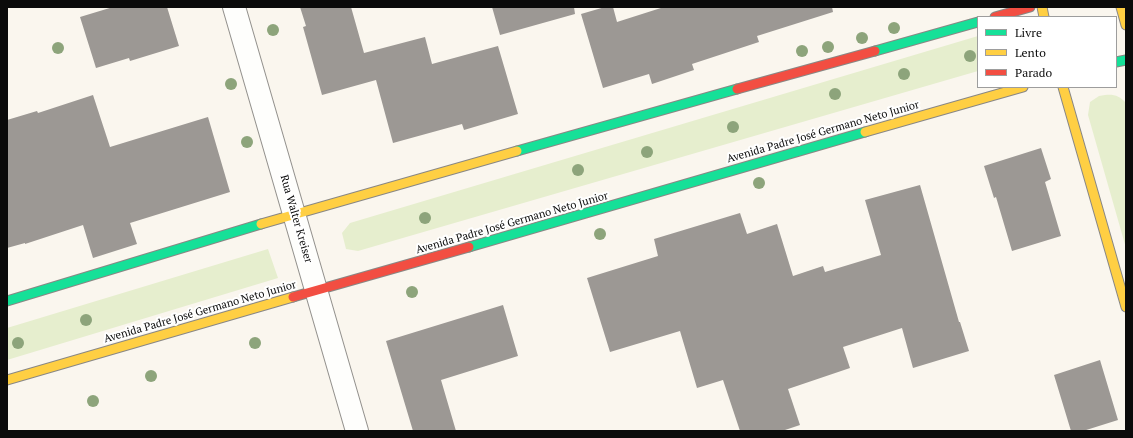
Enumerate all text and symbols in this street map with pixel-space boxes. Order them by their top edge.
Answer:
legend [977,16,1117,88]
text: Livre [1015,25,1042,40]
text: Lento [1015,45,1046,60]
text: Parado [1015,65,1052,80]
street label: Avenida Padre José Germano Neto Junior [725,98,921,166]
street label: Rua Walter Kreiser [277,173,315,265]
street label: Avenida Padre José Germano Neto Junior [414,189,610,257]
street label: Avenida Padre José Germano Neto Junior [102,278,298,346]

